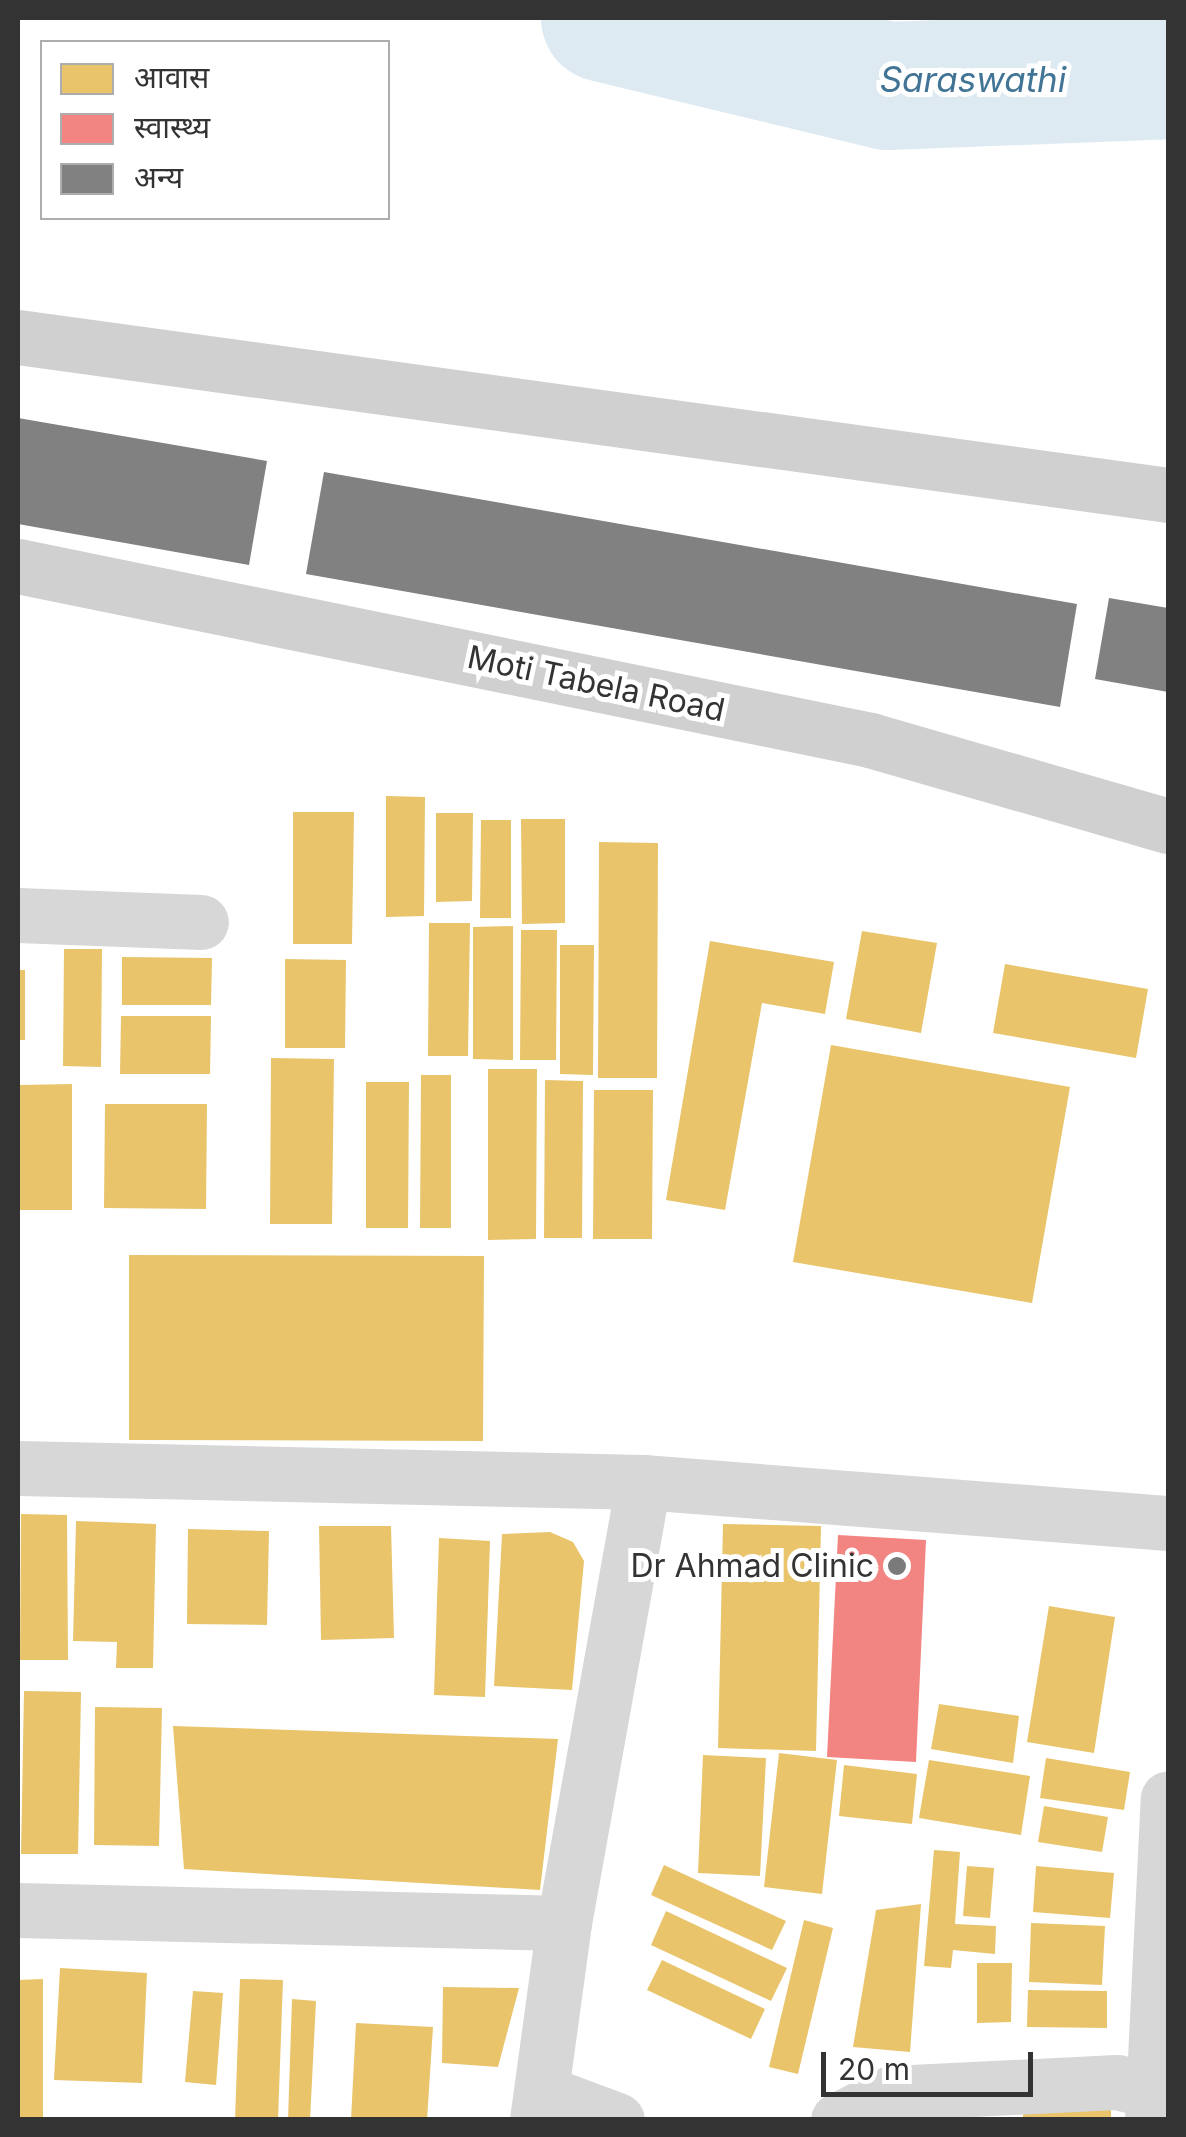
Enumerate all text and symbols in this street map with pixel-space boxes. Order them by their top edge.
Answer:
legend [40,40,390,220]
water label: Saraswathi [880,58,1066,100]
text: आवास [134,59,209,95]
text: स्वास्थ्य [134,109,210,145]
text: अन्य [134,159,183,195]
street label: Moti Tabela Road [464,638,728,730]
place label: Dr Ahmad Clinic [630,1547,874,1585]
marker: Dr Ahmad Clinic [884,1553,910,1579]
scale bar [826,2032,1038,2094]
text: 20 m [838,2051,910,2087]

